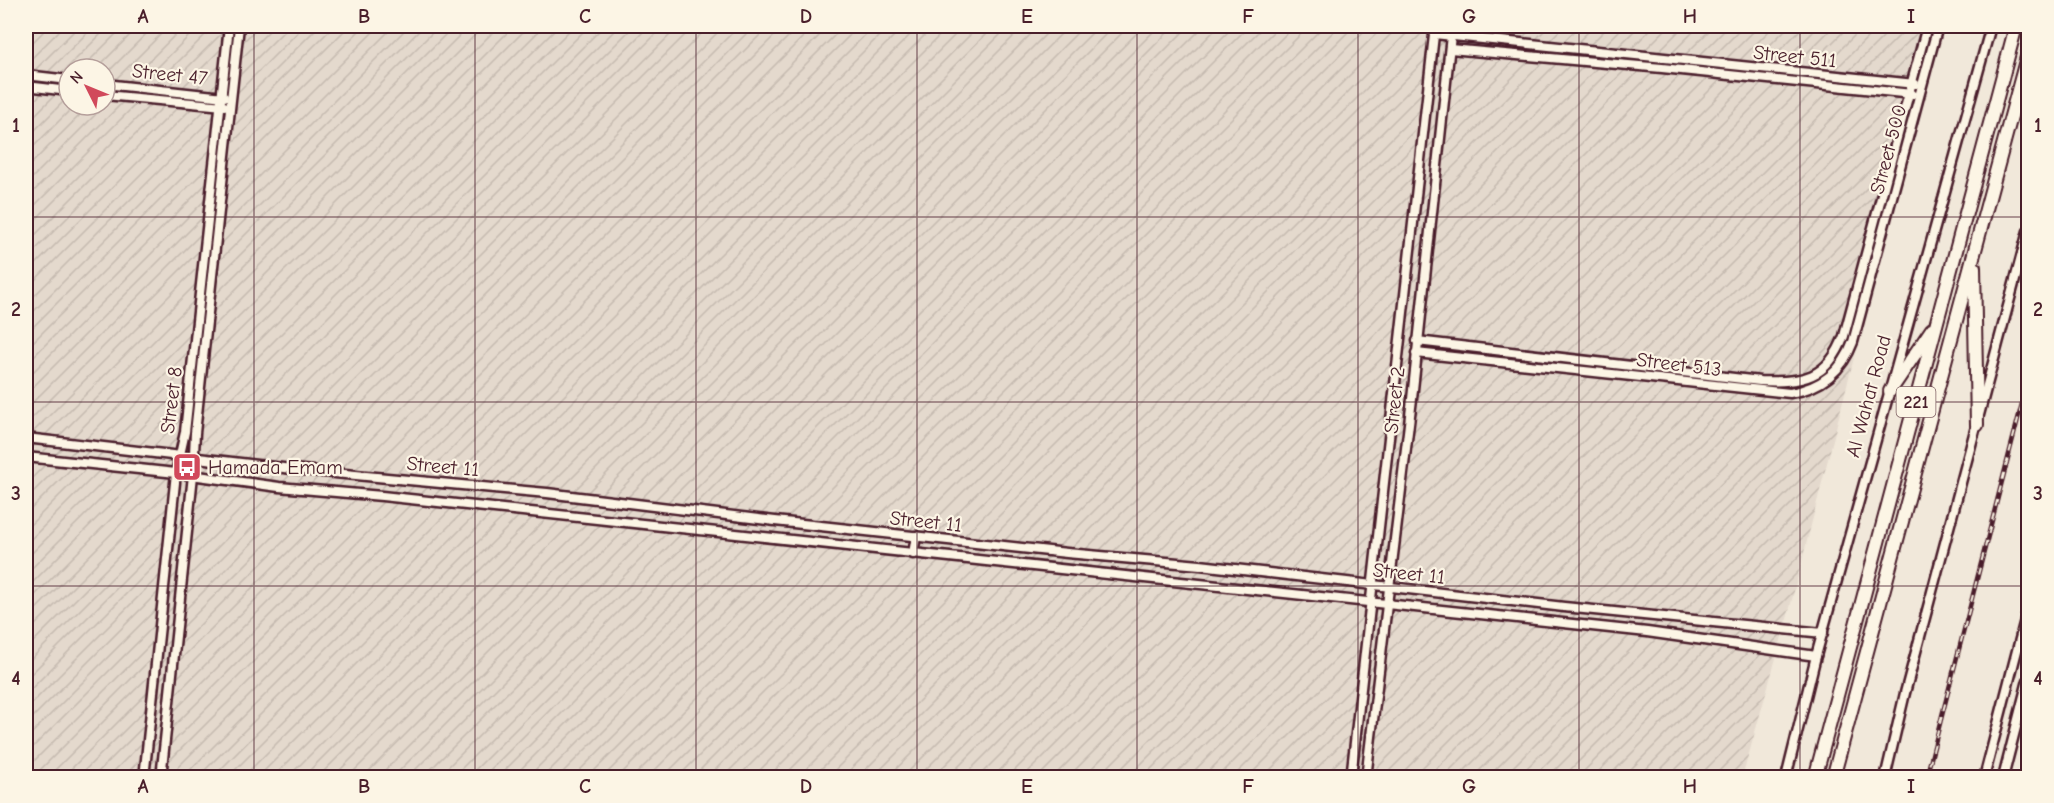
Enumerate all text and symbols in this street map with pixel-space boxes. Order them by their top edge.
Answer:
text: A [137,5,149,28]
text: B [358,5,370,28]
text: C [579,5,591,28]
text: D [800,5,812,28]
text: E [1021,5,1033,28]
text: F [1242,5,1254,28]
text: G [1462,5,1476,28]
text: H [1683,5,1697,28]
text: I [1907,5,1915,28]
street label: Street 511 [1752,41,1838,72]
north arrow [57,57,117,117]
street label: Street 47 [131,59,209,90]
text: N [67,67,87,87]
street label: Street 500 [1865,102,1911,197]
text: 1 [12,114,20,137]
text: 1 [2034,114,2042,137]
text: 2 [11,298,21,321]
text: 2 [2033,298,2043,321]
street label: Al Wahat Road [1841,332,1896,460]
street label: Street 513 [1635,348,1723,381]
street label: Street 8 [156,365,187,435]
street label: Street 2 [1380,365,1409,435]
road number: 221 [1896,387,1936,417]
bus stop icon: Hamada Emam [171,451,203,483]
street label: Street 11 [406,452,480,481]
place label: Hamada Emam [208,456,343,479]
text: 3 [11,482,21,505]
text: 3 [2033,482,2043,505]
street label: Street 11 [889,506,963,537]
street label: Street 11 [1372,558,1446,589]
text: 4 [11,667,21,690]
text: 4 [2033,667,2043,690]
text: A [137,775,149,798]
text: B [358,775,370,798]
text: C [579,775,591,798]
text: D [800,775,812,798]
text: E [1021,775,1033,798]
text: F [1242,775,1254,798]
text: G [1462,775,1476,798]
text: H [1683,775,1697,798]
text: I [1907,775,1915,798]

